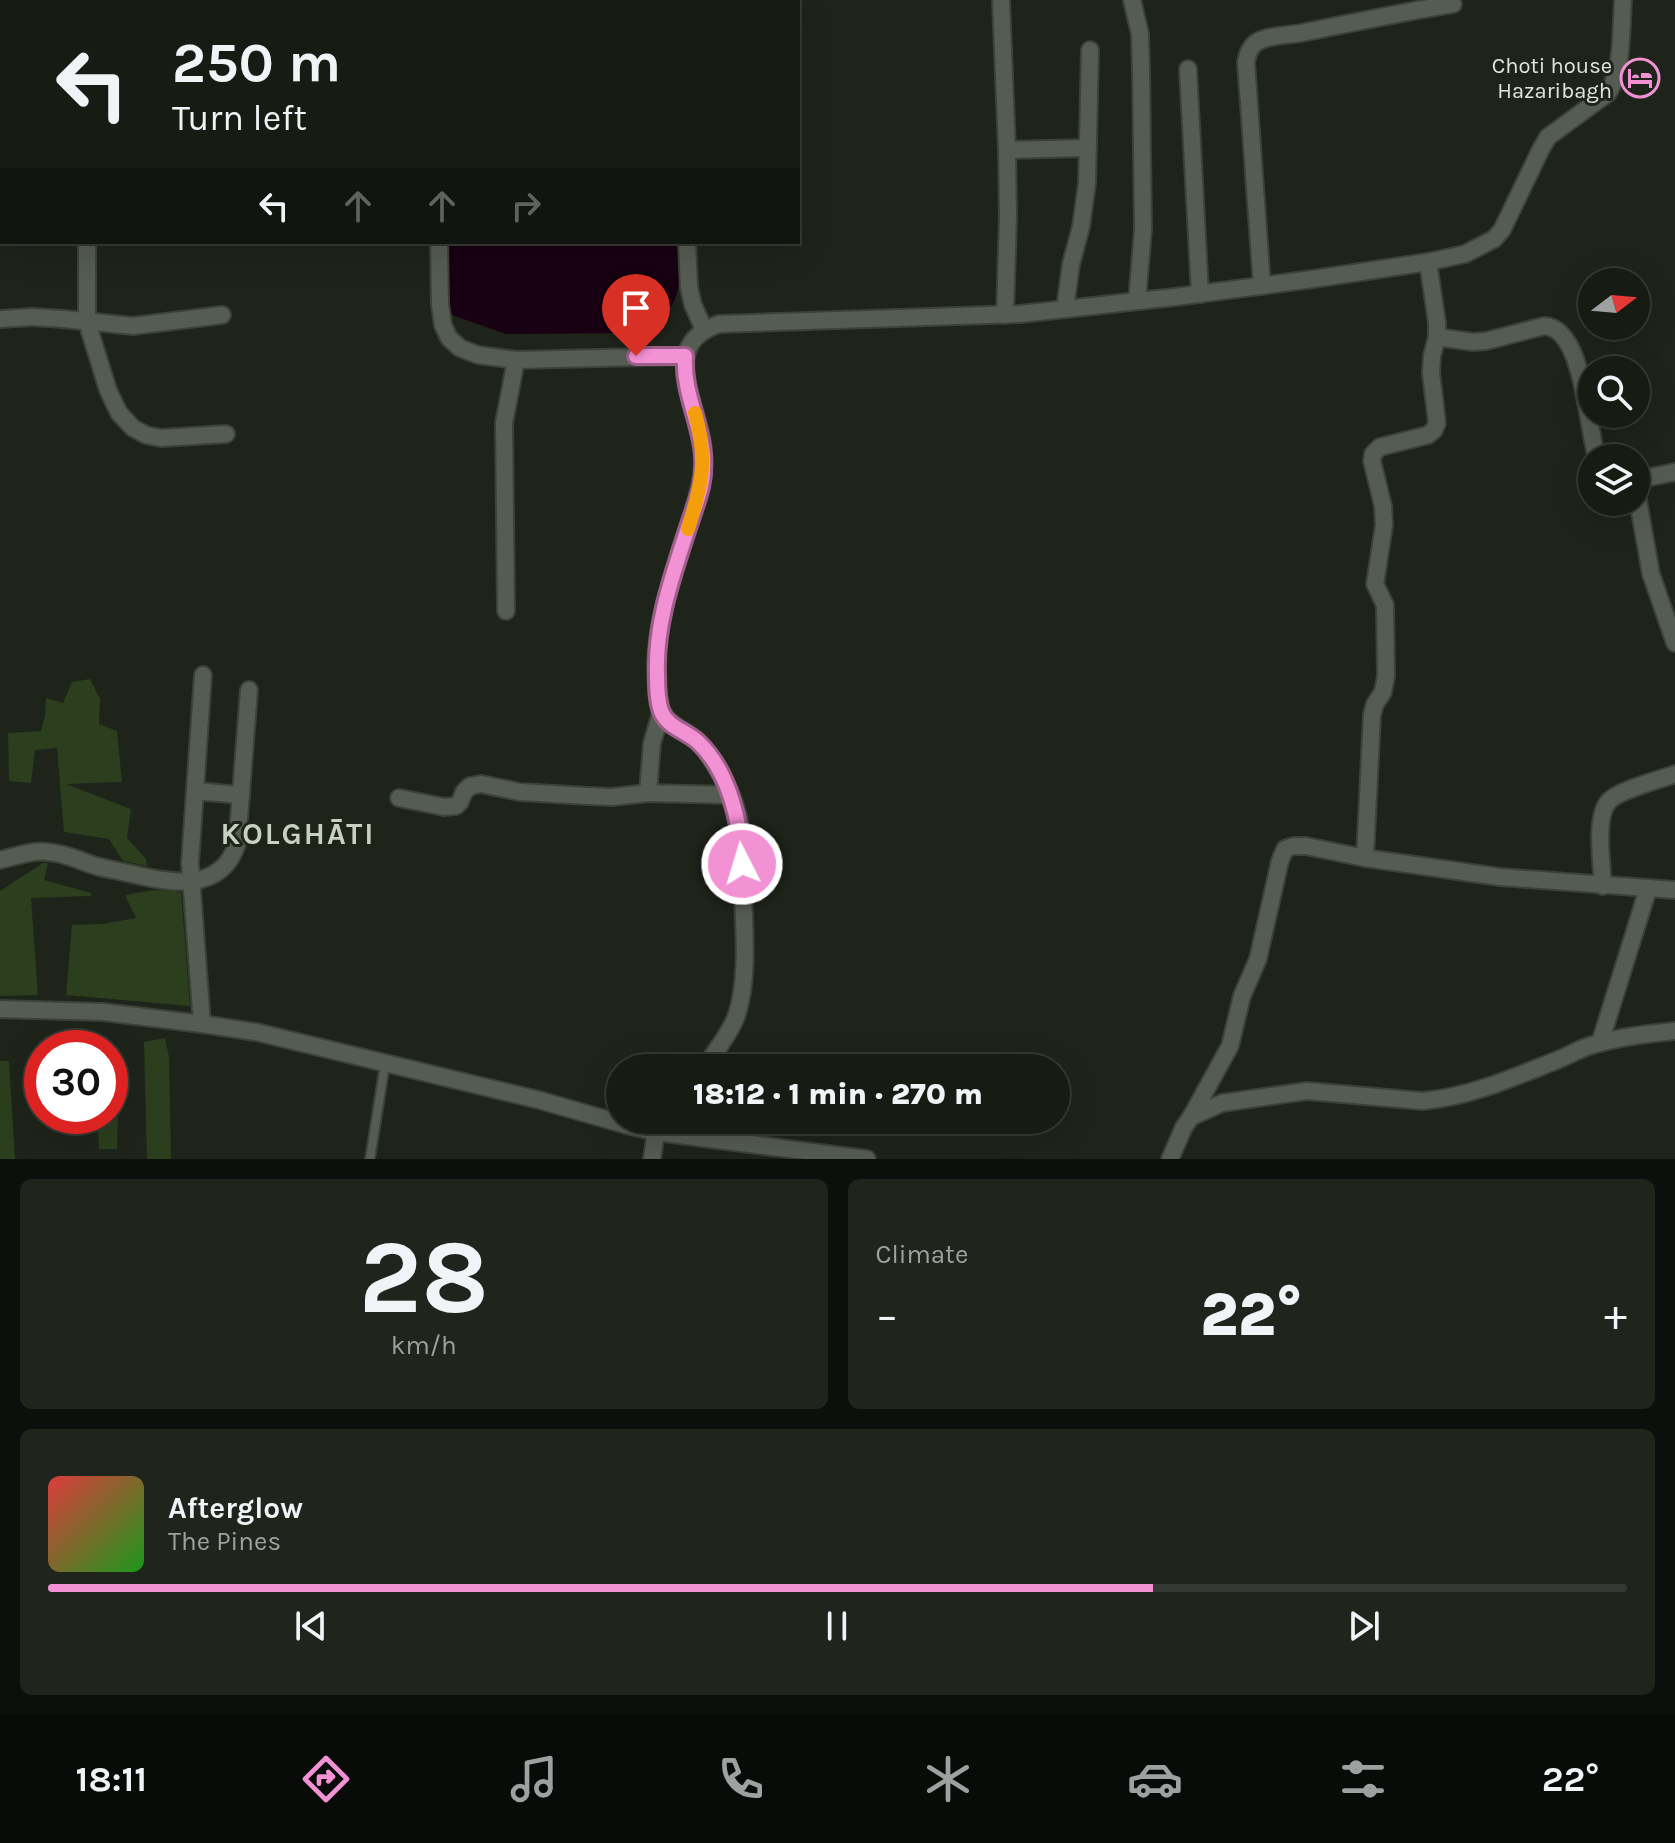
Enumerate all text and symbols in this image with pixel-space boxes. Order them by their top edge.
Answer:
text: 250 m [172,30,341,95]
icon: left [40,32,144,136]
place label: Choti house Hazaribagh [1492,53,1612,104]
hotel icon: Choti house Hazaribagh [1619,57,1661,99]
text: Turn left [172,97,307,139]
icon: left [252,184,296,228]
icon: ahead [336,184,380,228]
icon: ahead [420,184,464,228]
icon: right [504,184,548,228]
north arrow [1578,268,1650,340]
map controls [1578,268,1650,516]
pin [602,274,670,356]
icon: arrive [614,286,658,330]
button: search [1578,356,1650,428]
button: layers [1578,444,1650,516]
district label: KOLGHĀTI [221,816,375,852]
position arrow [700,822,784,906]
speed limit sign: 30 [24,1030,128,1134]
text: 18:12 · 1 min · 270 m [693,1076,983,1112]
text: 28 [359,1217,489,1338]
text: Climate [876,1239,968,1270]
text: 22° [1200,1280,1302,1350]
text: − [876,1290,899,1341]
text: + [1604,1290,1627,1341]
text: km/h [391,1330,457,1361]
text: Afterglow [168,1490,303,1526]
text: The Pines [168,1526,281,1557]
icon: previous [289,1604,333,1648]
icon: pause [815,1604,859,1648]
icon: next [1342,1604,1386,1648]
icon: directions [298,1751,354,1807]
icon: music [506,1751,562,1807]
icon: phone [713,1751,769,1807]
icon: climate [920,1751,976,1807]
icon: car [1127,1751,1183,1807]
icon: filters [1335,1751,1391,1807]
text: 18:11 [76,1758,147,1800]
text: 22° [1542,1758,1599,1800]

